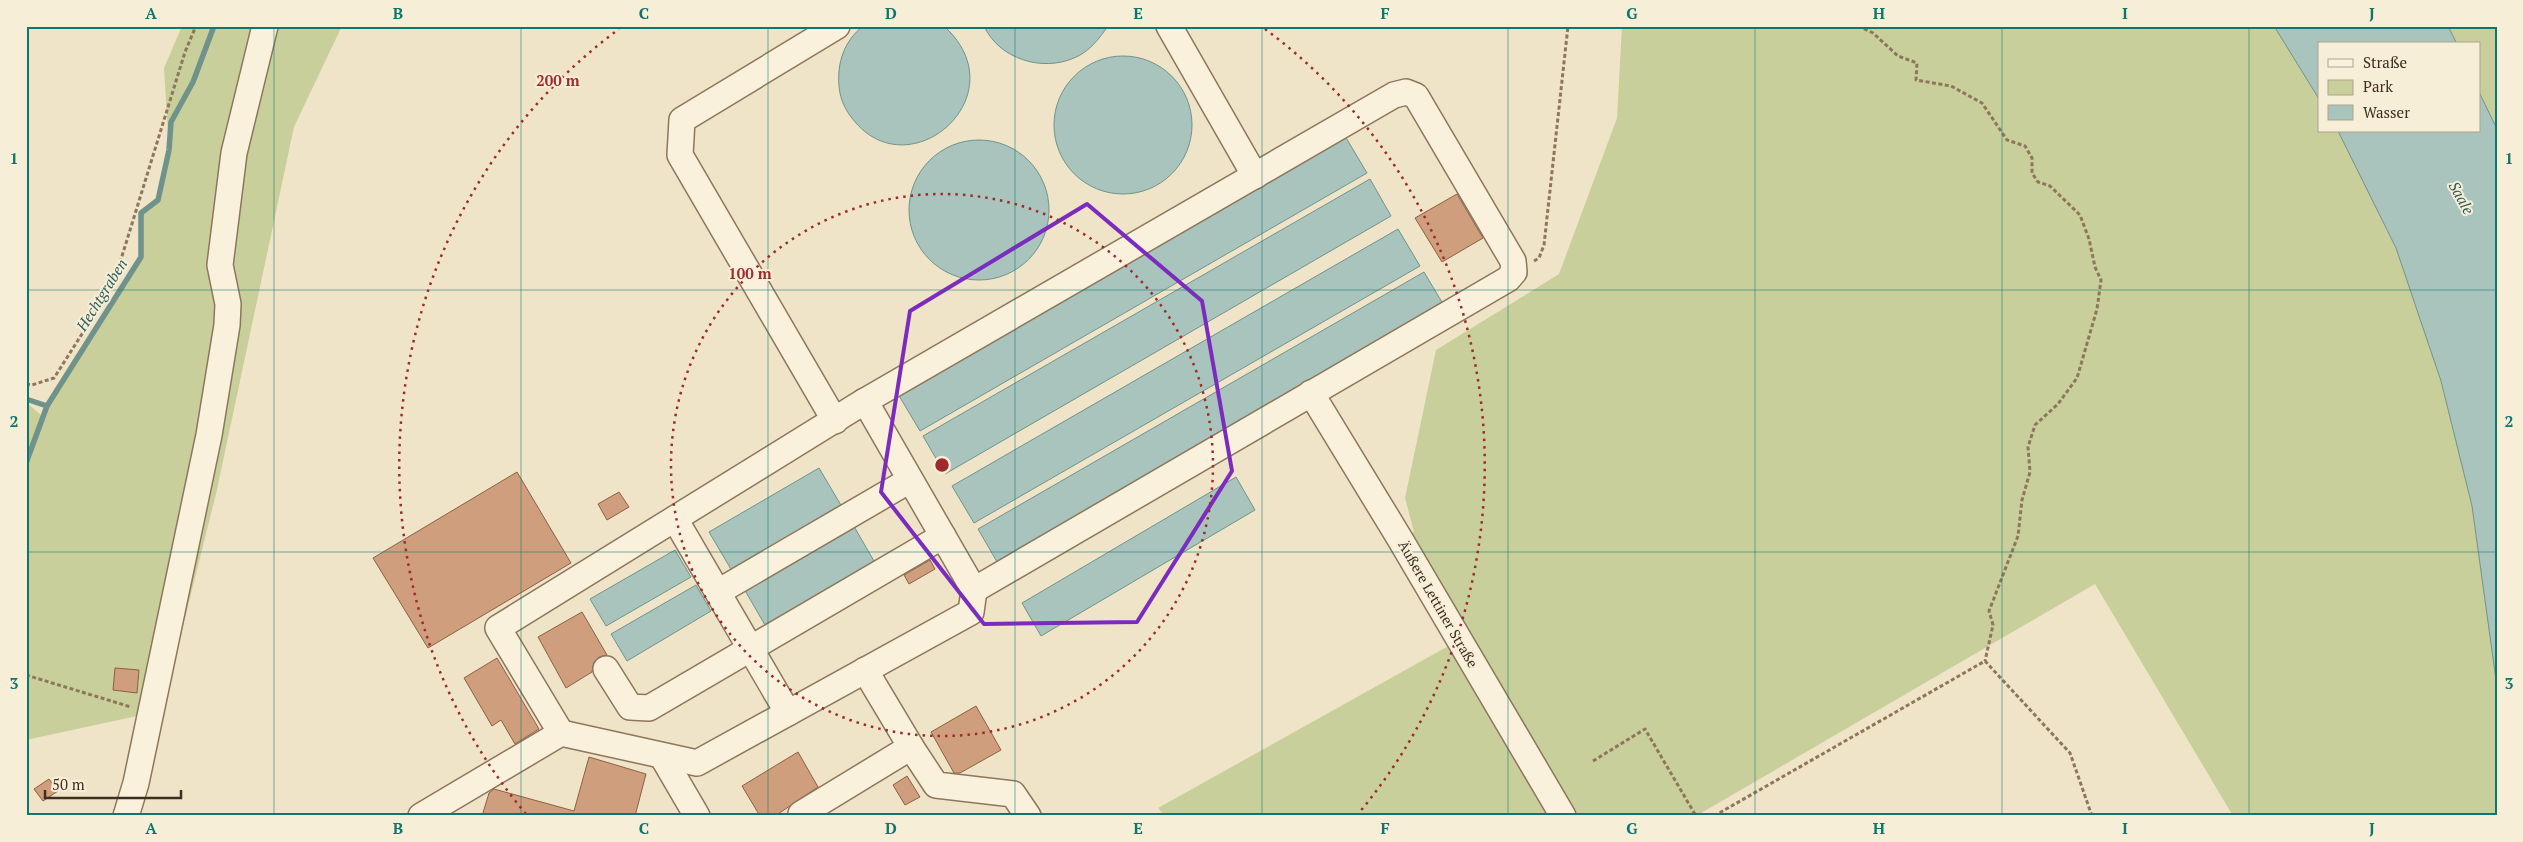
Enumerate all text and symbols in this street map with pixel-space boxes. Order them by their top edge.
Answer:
text: A [145,2,157,24]
text: B [393,2,403,24]
text: C [639,2,649,24]
text: D [885,2,897,24]
text: E [1133,2,1143,24]
text: F [1380,2,1390,24]
text: G [1626,2,1638,24]
text: H [1873,2,1885,24]
text: I [2122,2,2128,24]
text: J [2369,2,2375,24]
legend [2318,42,2480,132]
text: Straße [2363,52,2407,72]
text: 200 m [536,70,580,90]
text: Park [2363,76,2393,96]
text: Wasser [2363,102,2410,122]
text: 1 [9,147,19,169]
text: 1 [2504,147,2514,169]
water label: Saale [2445,177,2479,218]
water label: Hechtgraben [71,255,131,335]
text: 100 m [728,263,772,283]
text: 2 [9,410,19,432]
text: 2 [2504,410,2514,432]
centre of rings [933,456,951,474]
street label: Äußere Lettiner Straße [1394,537,1483,671]
text: 3 [9,672,19,694]
text: 3 [2504,672,2514,694]
scale bar [45,767,181,799]
text: 50 m [52,774,85,794]
text: A [145,817,157,839]
text: B [393,817,403,839]
text: C [639,817,649,839]
text: D [885,817,897,839]
text: E [1133,817,1143,839]
text: F [1380,817,1390,839]
text: G [1626,817,1638,839]
text: H [1873,817,1885,839]
text: I [2122,817,2128,839]
text: J [2369,817,2375,839]

